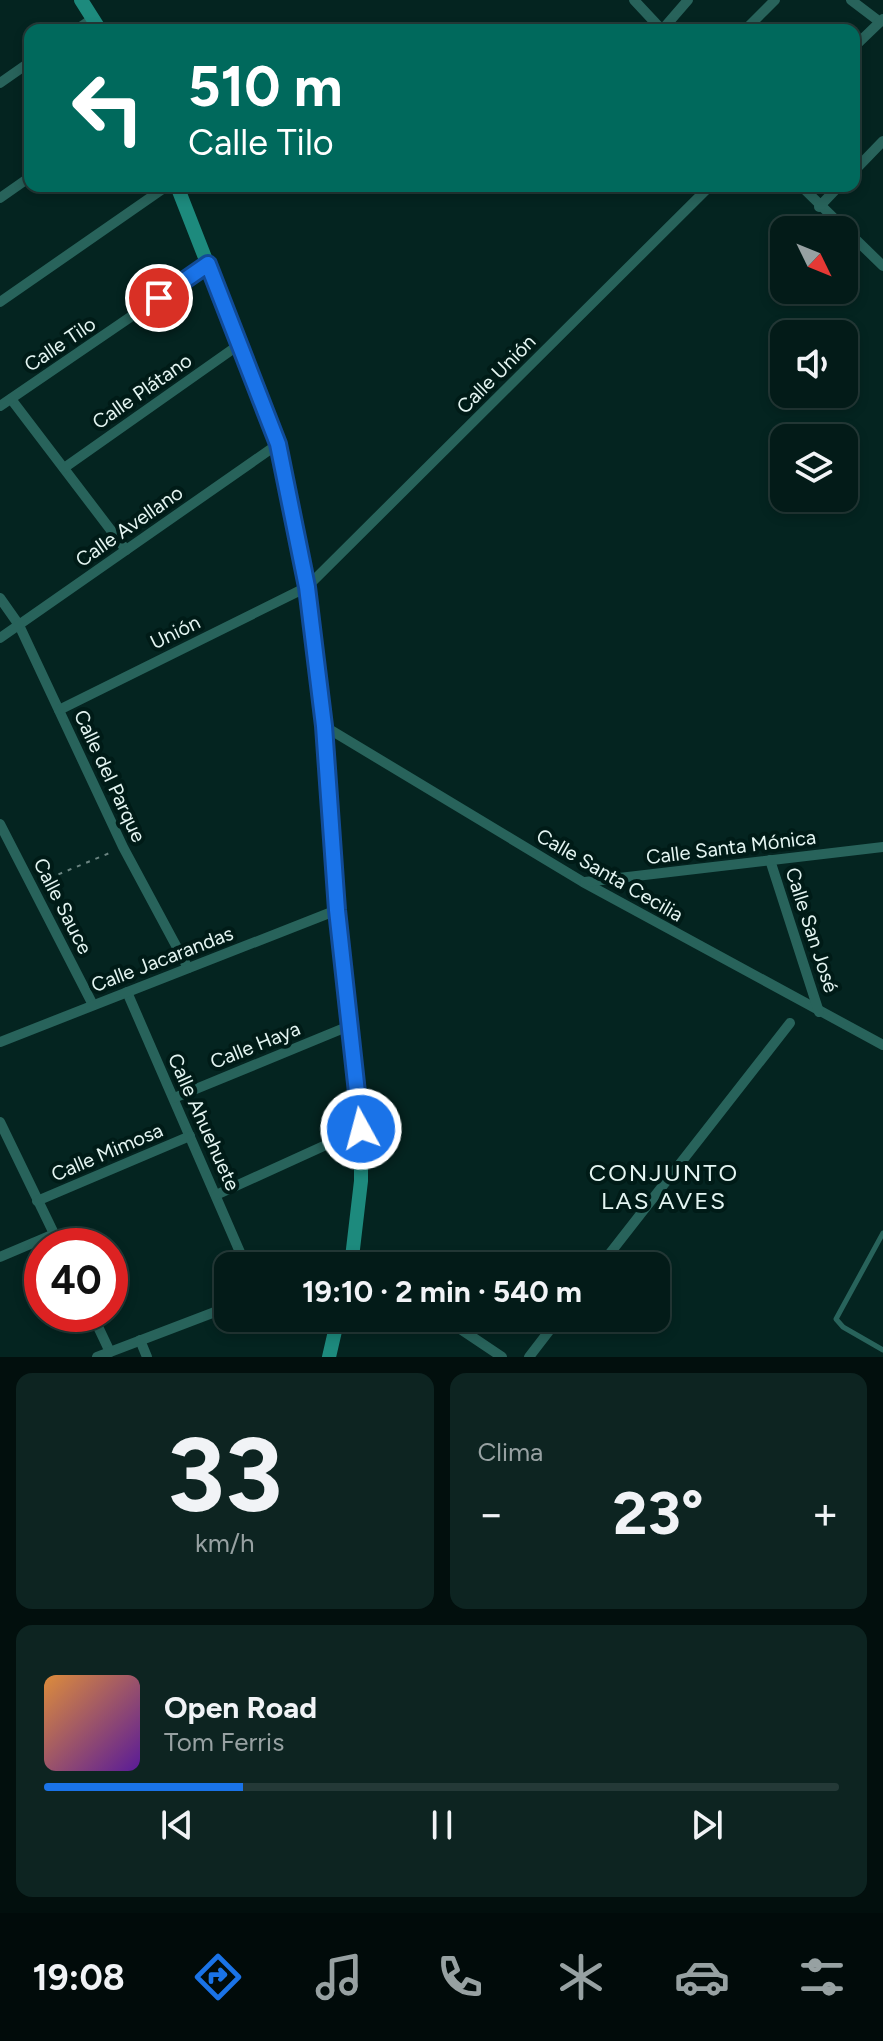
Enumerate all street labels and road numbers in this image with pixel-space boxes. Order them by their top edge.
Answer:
street label: Calle Tilo [20,311,100,377]
street label: Calle Unión [451,329,541,419]
street label: Calle Plátano [88,348,196,434]
street label: Calle Avellano [71,480,187,572]
street label: Unión [146,610,204,654]
street label: Calle del Parque [69,706,151,846]
street label: Calle Santa Cecilia [532,823,688,927]
street label: Calle Santa Mónica [645,825,817,869]
street label: Calle Sauce [29,854,97,958]
street label: Calle San José [780,864,844,996]
street label: Calle Jacarandas [88,921,236,997]
street label: Calle Haya [207,1016,303,1074]
street label: Calle Ahuehuete [163,1050,245,1194]
street label: Calle Mimosa [48,1118,166,1186]

